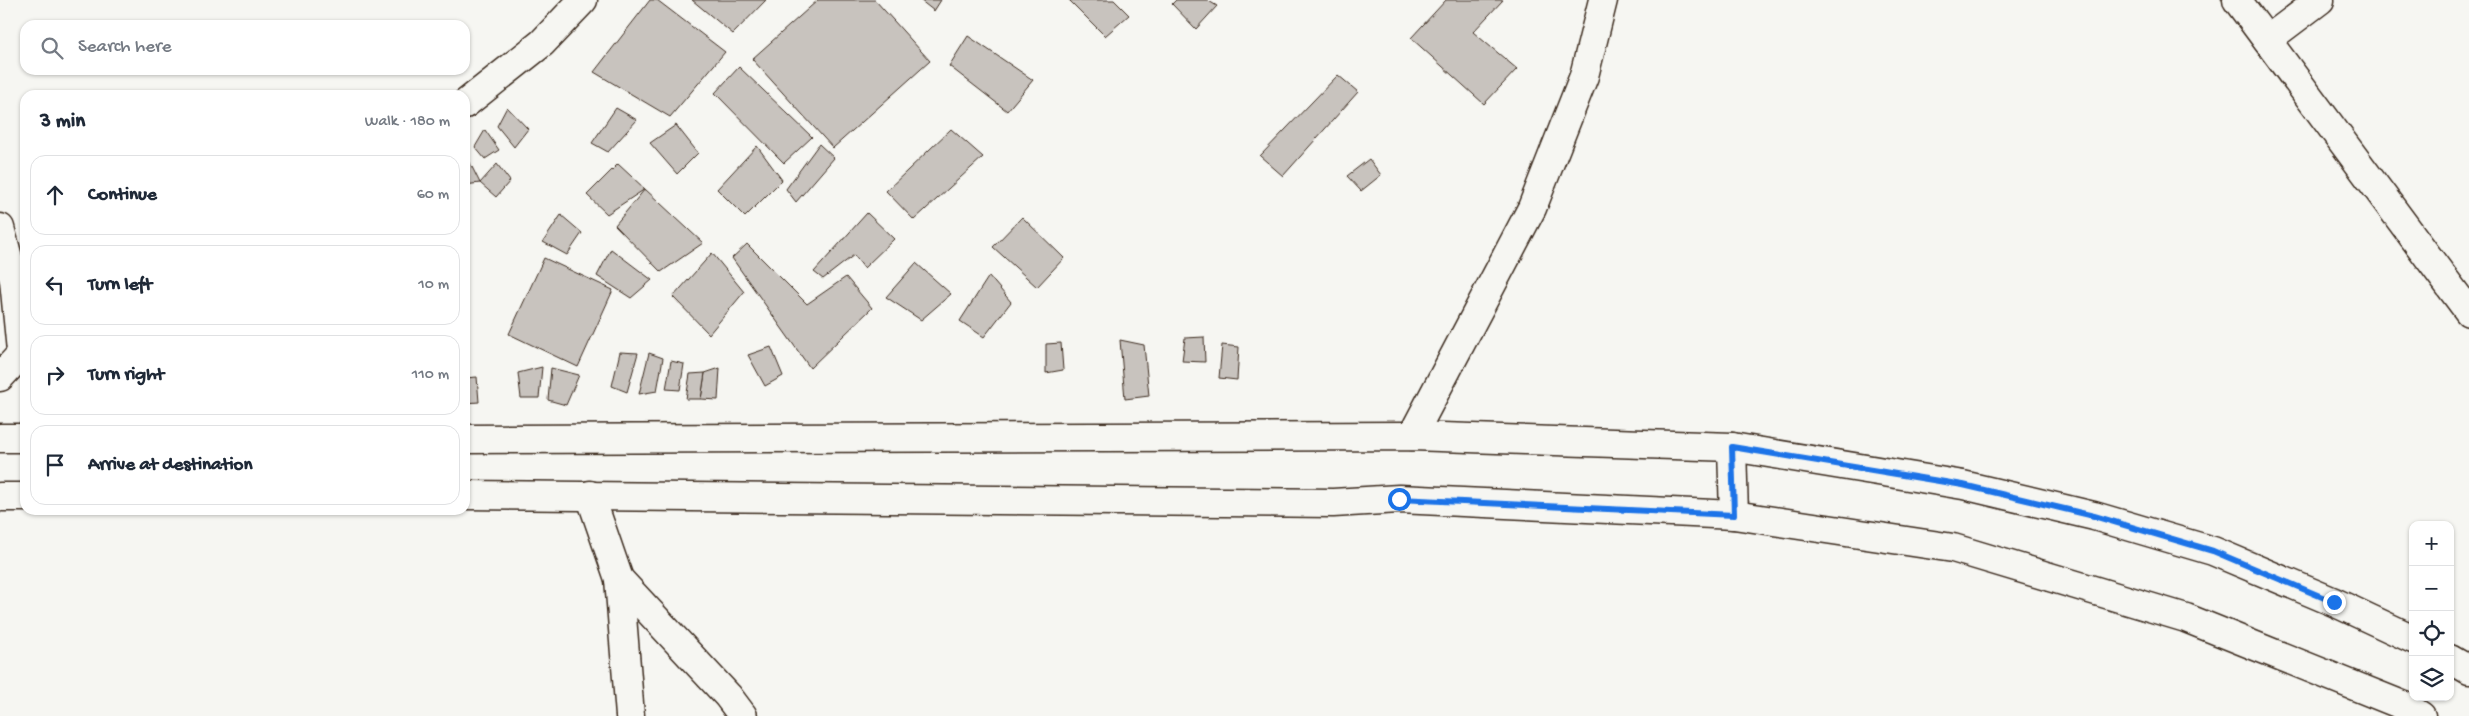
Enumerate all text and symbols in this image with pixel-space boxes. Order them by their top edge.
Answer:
search box [20,20,470,75]
icon: search [38,34,66,62]
text: Search here [78,36,172,59]
text: 3 min [40,110,85,135]
text: Walk · 180 m [365,113,450,132]
icon: ahead [41,181,69,209]
text: Continue [88,184,157,207]
text: 60 m [417,186,449,205]
icon: left [41,271,69,299]
text: Turn left [88,274,152,297]
text: 10 m [418,276,449,295]
icon: right [41,361,69,389]
text: Turn right [88,364,164,387]
text: 110 m [412,366,449,385]
icon: arrive [41,451,69,479]
text: Arrive at destination [88,454,252,477]
route start [1388,488,1411,511]
map controls [2409,521,2454,701]
button: + [2409,521,2454,566]
button: − [2409,566,2454,611]
route end [2323,591,2346,614]
button: locate [2409,611,2454,656]
button: layers [2409,656,2454,701]

